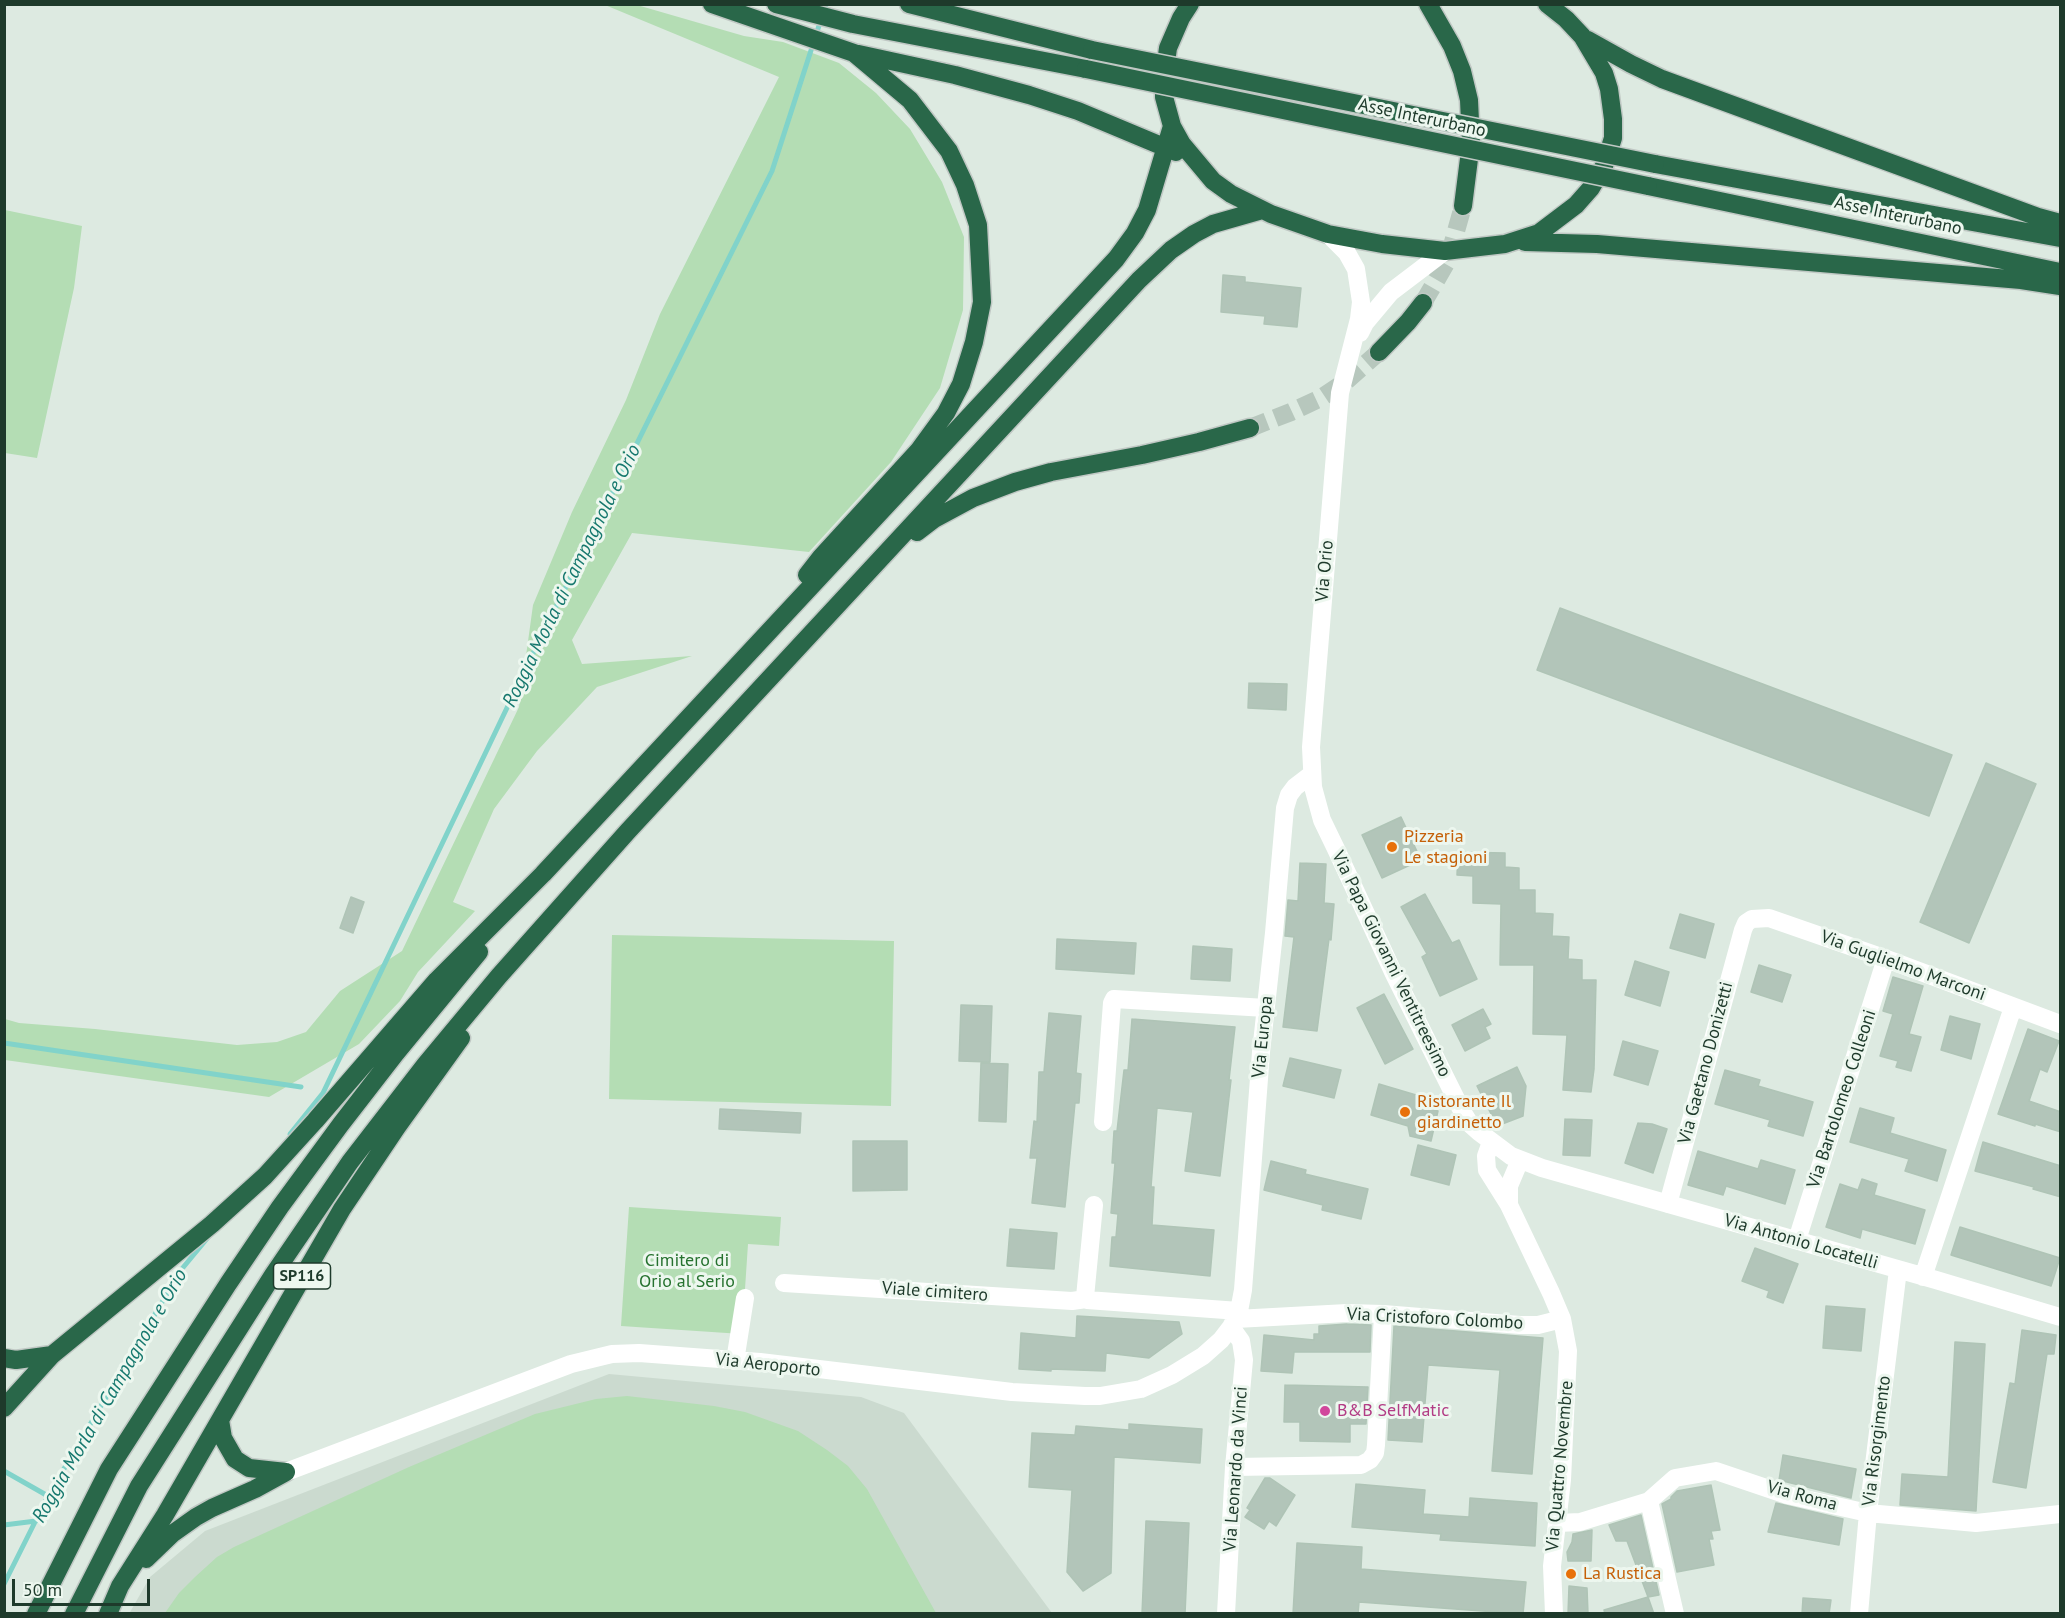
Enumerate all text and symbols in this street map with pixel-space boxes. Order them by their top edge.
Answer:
street label: Asse Interurbano [1356,94,1488,142]
street label: Asse Interurbano [1832,192,1964,240]
water label: Roggia Morla di Campagnola e Orio [498,441,646,711]
street label: Via Orio [1312,539,1338,603]
place label: Pizzeria Le stagioni [1404,826,1488,868]
marker: Pizzeria Le stagioni [1385,840,1399,854]
street label: Via Papa Giovanni Ventitreesimo [1327,847,1455,1081]
street label: Via Guglielmo Marconi [1818,926,1988,1006]
street label: Via Gaetano Donizetti [1674,979,1738,1147]
street label: Via Europa [1248,995,1278,1079]
street label: Via Bartolomeo Colleoni [1803,1007,1881,1191]
place label: Ristorante Il giardinetto [1417,1091,1511,1134]
marker: Ristorante Il giardinetto [1398,1105,1412,1119]
street label: Via Antonio Locatelli [1722,1210,1880,1274]
park label: Cimitero di Orio al Serio [639,1250,735,1292]
road number: SP116 [274,1263,330,1289]
water label: Roggia Morla di Campagnola e Orio [27,1265,193,1527]
street label: Viale cimitero [881,1278,989,1306]
street label: Via Cristoforo Colombo [1346,1304,1524,1334]
street label: Via Aeroporto [714,1349,822,1381]
street label: Via Risorgimento [1858,1375,1896,1507]
street label: Via Quattro Novembre [1542,1380,1578,1552]
street label: Via Leonardo da Vinci [1219,1385,1253,1553]
place label: B&B SelfMatic [1337,1400,1449,1422]
marker: B&B SelfMatic [1318,1404,1332,1418]
street label: Via Roma [1765,1476,1839,1516]
place label: La Rustica [1583,1563,1661,1585]
scale bar [15,1567,153,1605]
marker: La Rustica [1564,1567,1578,1581]
text: 50 m [23,1578,62,1601]

